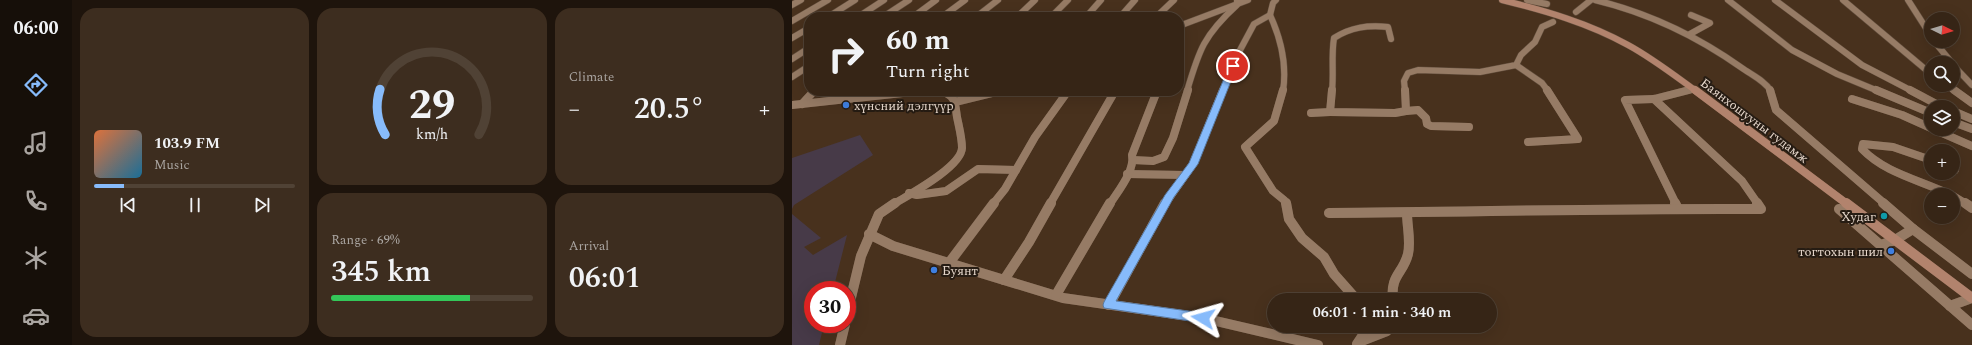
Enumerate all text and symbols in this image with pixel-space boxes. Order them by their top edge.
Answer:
north arrow [1924,12,1960,48]
map controls [1924,12,1960,224]
text: 06:00 [13,15,59,42]
text: 60 m [886,19,950,62]
icon: right [820,28,872,80]
pin [1216,49,1250,83]
icon: arrive [1222,55,1244,77]
button: search [1924,56,1960,92]
text: Turn right [886,58,969,85]
text: Climate [569,67,614,87]
icon: directions [22,71,50,99]
text: 29 [409,73,455,136]
street label: Баянхошууны гудамж [1696,73,1813,168]
text: 20.5° [634,86,705,132]
text: − [569,93,580,126]
text: + [759,93,770,126]
place label: хүнсний дэлгүүр [854,96,954,116]
marker: хүнсний дэлгүүр [841,100,851,110]
button: layers [1924,100,1960,136]
text: km/h [416,123,448,145]
icon: music [22,129,50,157]
text: 103.9 FM [154,132,220,155]
button: + [1924,144,1960,180]
text: Music [154,155,190,175]
icon: phone [22,187,50,215]
button: − [1924,188,1960,224]
icon: previous [117,194,139,216]
icon: pause [184,194,206,216]
icon: next [251,194,273,216]
place label: Худаг [1841,207,1876,227]
marker: Худаг [1879,211,1889,221]
text: Range · 69% [331,230,400,250]
text: Arrival [569,236,609,256]
place label: тогтохын шил [1798,242,1883,262]
icon: climate [22,244,50,272]
marker: тогтохын шил [1886,246,1896,256]
text: 345 km [331,249,431,295]
text: 06:01 [569,255,641,301]
place label: Буянт [942,261,978,281]
marker: Буянт [929,265,939,275]
speed limit sign: 30 [804,281,856,333]
position arrow [1182,297,1224,339]
text: 06:01 · 1 min · 340 m [1313,301,1451,324]
icon: car [22,302,50,330]

